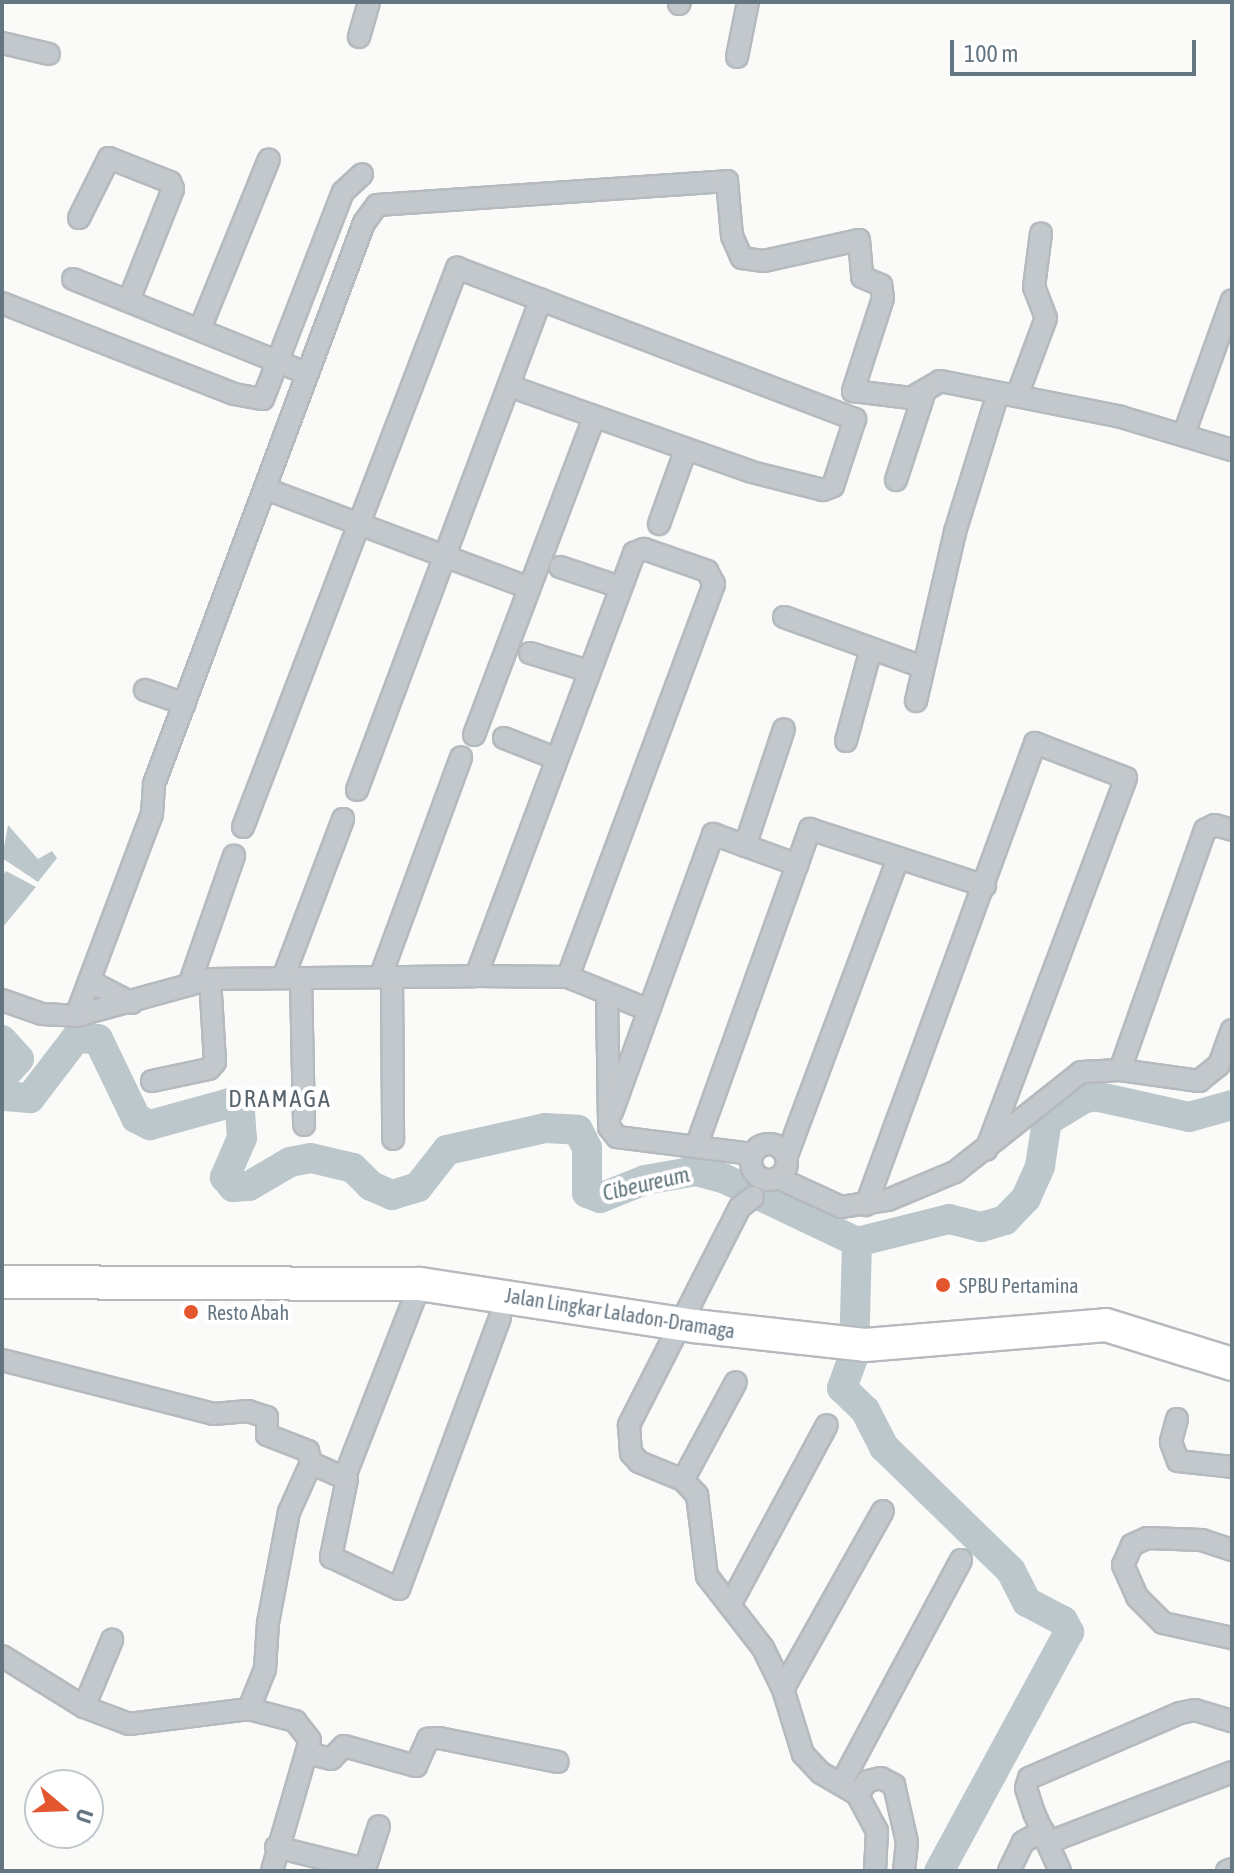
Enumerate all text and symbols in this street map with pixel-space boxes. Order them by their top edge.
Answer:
scale bar [954,24,1200,74]
text: 100 m [964,40,1018,67]
district label: DRAMAGA [228,1085,332,1113]
water label: Cibeureum [600,1161,692,1207]
place label: SPBU Pertamina [959,1273,1079,1297]
marker: SPBU Pertamina [934,1276,952,1294]
street label: Jalan Lingkar Laladon-Dramaga [503,1283,737,1343]
place label: Resto Abah [207,1300,289,1324]
marker: Resto Abah [182,1303,200,1321]
north arrow [24,1769,104,1849]
text: U [70,1806,99,1827]

